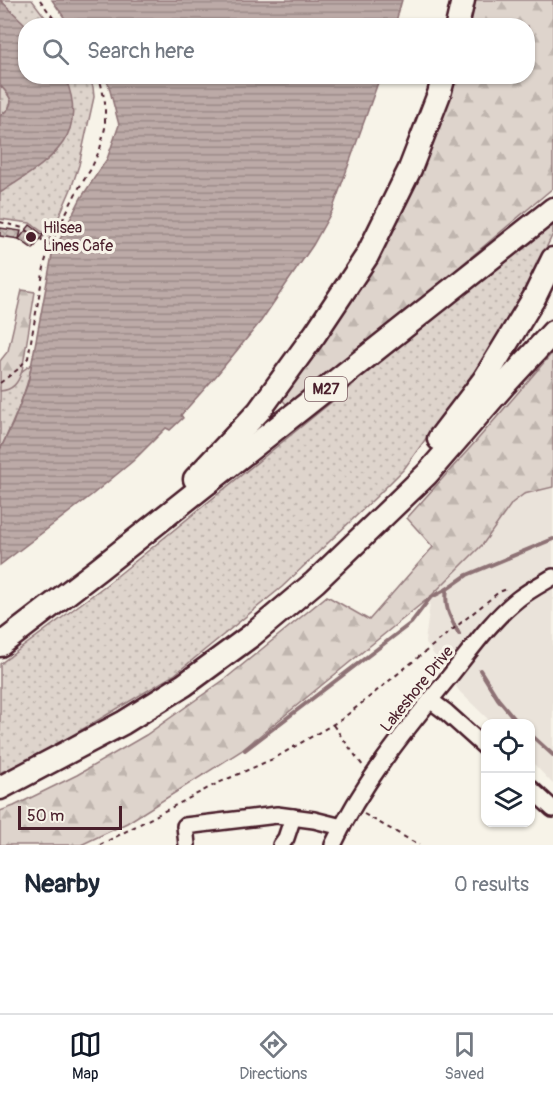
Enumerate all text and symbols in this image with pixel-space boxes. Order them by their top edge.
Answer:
search box [18,18,535,84]
icon: search [39,35,72,68]
text: Search here [87,37,194,65]
place label: Hilsea Lines Cafe [43,218,113,256]
marker: Hilsea Lines Cafe [24,230,38,244]
road number: M27 [305,377,347,401]
street label: Lakeshore Drive [376,642,458,736]
map controls [481,719,535,827]
button: locate [481,719,535,773]
button: layers [481,773,535,827]
scale bar [18,803,122,830]
text: 50 m [27,806,64,826]
text: Nearby [24,868,100,900]
text: 0 results [454,872,529,897]
tab: Map [69,1028,102,1084]
tab: Directions [239,1028,307,1084]
tab: Saved [445,1028,484,1084]

